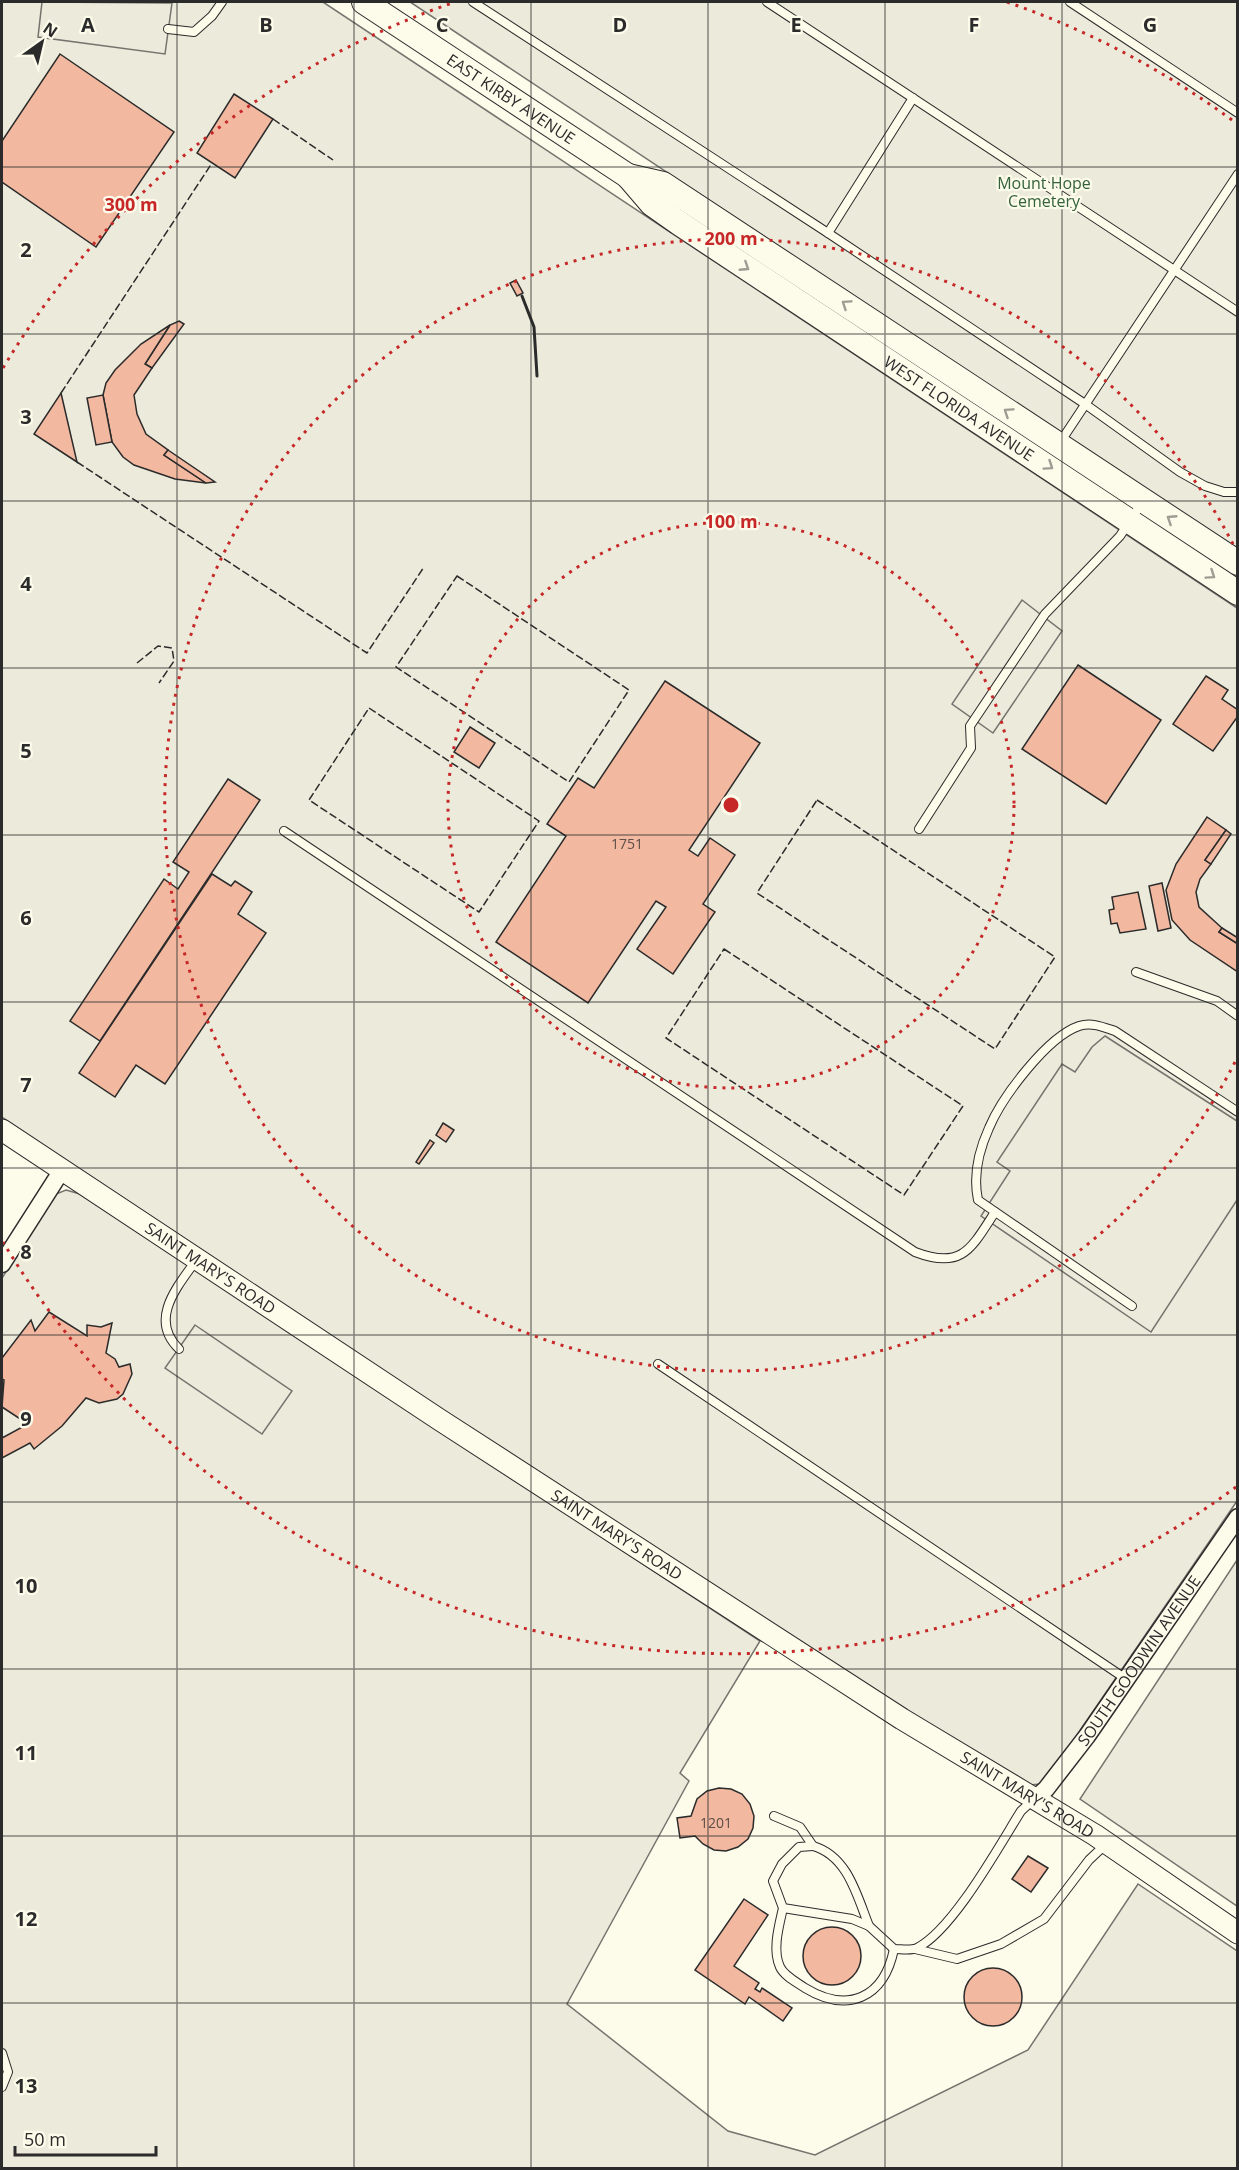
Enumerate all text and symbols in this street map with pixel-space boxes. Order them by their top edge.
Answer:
text: A [81,11,95,38]
text: B [259,11,273,38]
text: C [436,11,449,38]
text: D [613,11,627,38]
text: E [790,11,802,38]
text: F [969,11,979,38]
text: G [1143,11,1157,38]
north arrow [12,12,72,72]
text: N [39,17,62,42]
street label: EAST KIRBY AVENUE [442,49,579,149]
park label: Mount Hope Cemetery [997,172,1091,212]
text: 300 m [104,192,158,216]
text: 200 m [704,226,758,250]
text: 2 [20,236,32,263]
one-way arrow [739,259,750,270]
one-way arrow [841,300,852,311]
street label: WEST FLORIDA AVENUE [880,351,1039,466]
text: 3 [20,403,32,430]
one-way arrow [1004,408,1015,419]
one-way arrow [1042,459,1053,470]
text: 100 m [704,509,758,533]
one-way arrow [1167,515,1178,526]
one-way arrow [1204,567,1215,578]
text: 4 [20,570,32,597]
text: 5 [20,737,32,764]
centre of rings [721,795,741,815]
house number: 1751 [611,834,643,853]
text: 6 [20,904,32,931]
text: 7 [20,1071,32,1098]
street label: SAINT MARY'S ROAD [141,1217,280,1319]
text: 8 [20,1238,32,1265]
text: 9 [20,1405,32,1432]
street label: SAINT MARY'S ROAD [547,1484,687,1585]
street label: SOUTH GOODWIN AVENUE [1072,1571,1205,1750]
text: 10 [15,1572,37,1599]
text: 11 [15,1739,37,1766]
street label: SAINT MARY'S ROAD [957,1746,1098,1843]
house number: 1201 [700,1813,732,1832]
text: 12 [15,1905,37,1932]
text: 13 [15,2072,37,2099]
scale bar [15,2119,156,2157]
text: 50 m [24,2127,66,2151]

